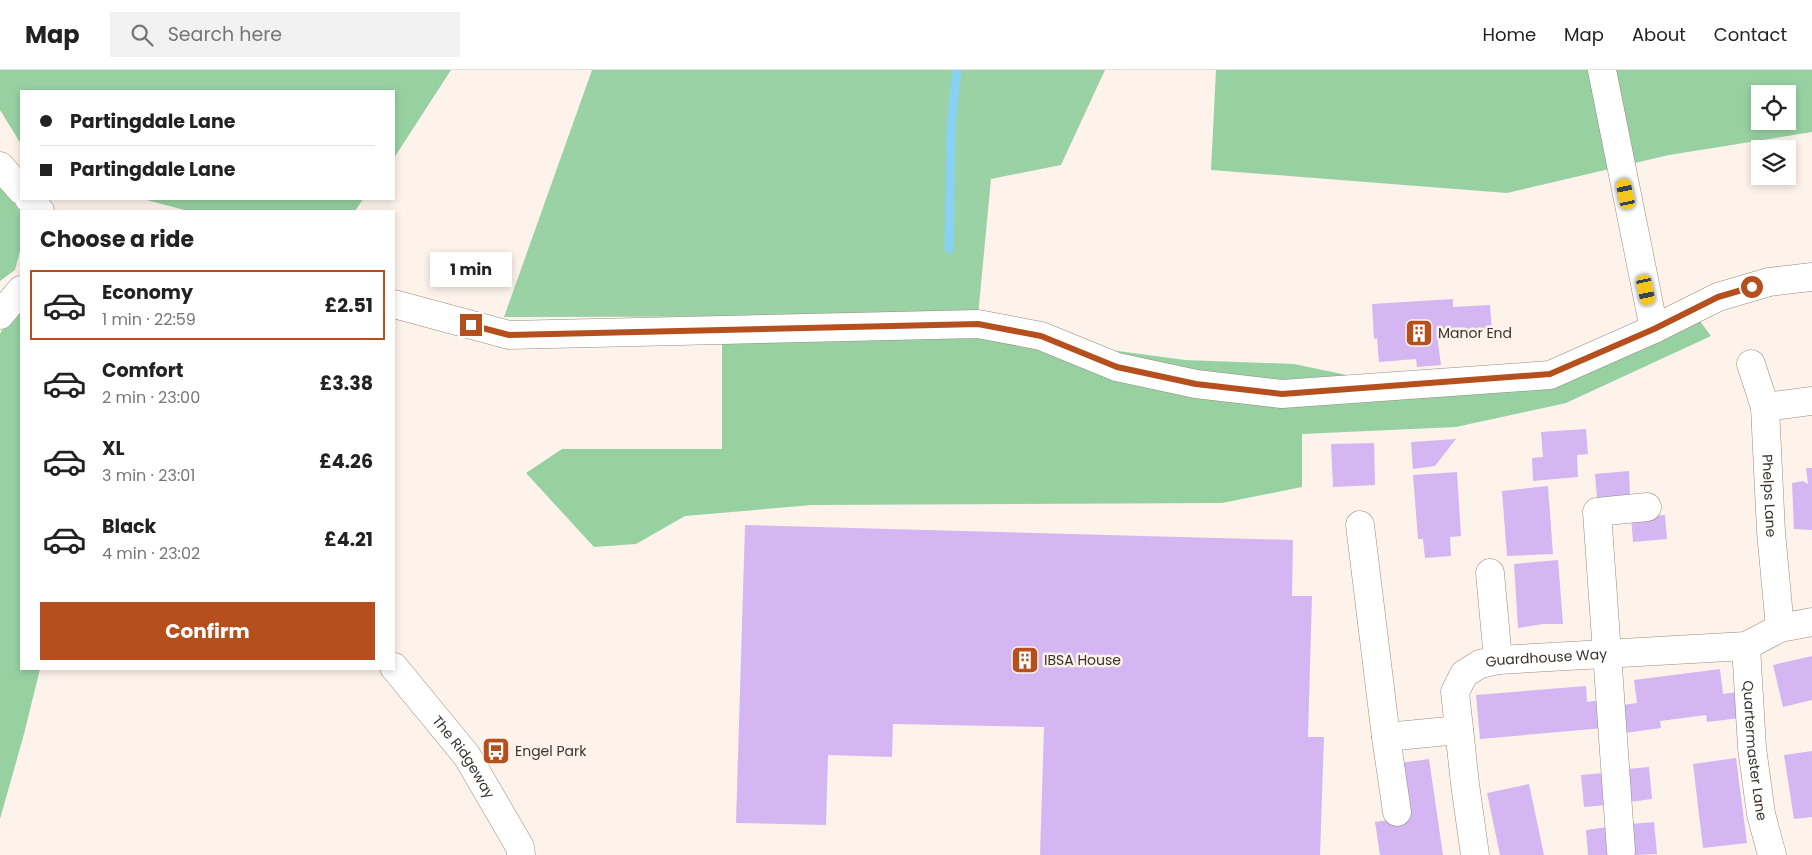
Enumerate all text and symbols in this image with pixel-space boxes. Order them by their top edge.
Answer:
search box [110,12,460,57]
text: Map [25,18,80,51]
icon: search [128,21,156,49]
text: Search here [168,21,282,48]
text: Home [1482,22,1536,47]
text: Map [1564,22,1604,47]
text: About [1632,22,1686,47]
text: Contact [1714,22,1787,47]
map controls [1751,85,1796,185]
button: locate [1751,85,1796,130]
text: Partingdale Lane [70,108,236,135]
button: layers [1751,140,1796,185]
text: Partingdale Lane [70,156,236,183]
car [1615,178,1636,210]
text: Choose a ride [40,224,194,255]
callout: 1 min [430,252,512,288]
text: 1 min [450,258,492,281]
car [1635,274,1656,306]
route start [1741,276,1763,298]
text: Economy [102,279,193,306]
icon: car [42,283,87,328]
text: £2.51 [325,292,373,319]
text: 1 min · 22:59 [102,308,196,331]
route end [460,314,482,336]
building icon: Manor End [1404,318,1434,348]
place label: Manor End [1438,323,1512,343]
text: Comfort [102,357,184,384]
icon: car [42,361,87,406]
text: £3.38 [320,370,373,397]
text: 2 min · 23:00 [102,386,200,409]
text: XL [102,435,125,462]
icon: car [42,439,87,484]
text: £4.26 [319,448,373,475]
street label: Phelps Lane [1757,454,1781,538]
text: 3 min · 23:01 [102,464,196,487]
text: Black [102,513,156,540]
icon: car [42,517,87,562]
text: £4.21 [324,526,373,553]
text: 4 min · 23:02 [102,542,200,565]
button: Confirm [40,602,375,660]
street label: Guardhouse Way [1484,644,1608,672]
building icon: IBSA House [1010,645,1040,675]
place label: IBSA House [1044,650,1121,670]
street label: Quartermaster Lane [1738,680,1772,823]
street label: The Ridgeway [428,711,500,802]
bus stop icon: Engel Park [481,736,511,766]
place label: Engel Park [515,741,587,761]

